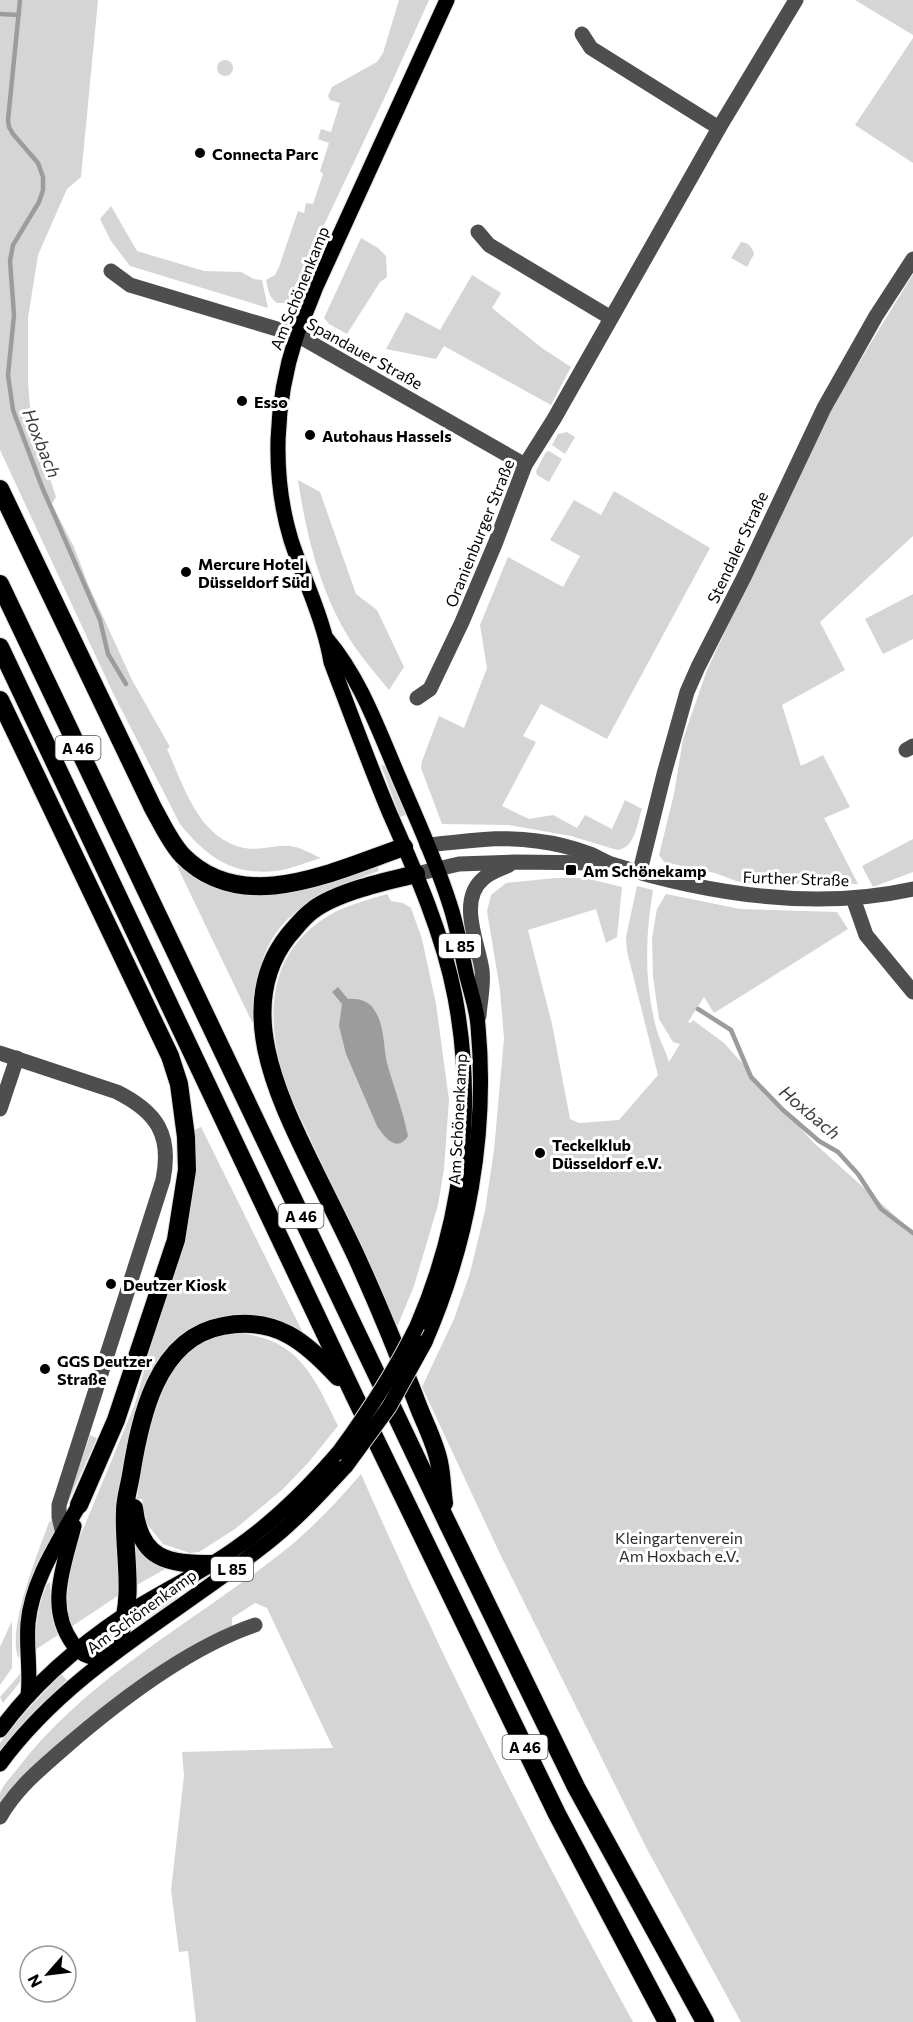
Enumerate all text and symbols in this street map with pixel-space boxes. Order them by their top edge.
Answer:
place label: Connecta Parc [212,144,319,163]
marker: Connecta Parc [193,146,207,160]
street label: Am Schönenkamp [266,224,332,352]
street label: Spandauer Straße [304,313,426,393]
place label: Esso [254,392,288,411]
marker: Esso [235,394,249,408]
water label: Hoxbach [18,405,66,481]
place label: Autohaus Hassels [322,426,452,445]
marker: Autohaus Hassels [303,428,317,442]
street label: Oranienburger Straße [441,456,517,610]
street label: Stendaler Straße [703,488,771,606]
place label: Mercure Hotel Düsseldorf Süd [198,554,310,591]
marker: Mercure Hotel Düsseldorf Süd [179,565,193,579]
road number: A 46 [56,736,100,760]
place label: Am Schönekamp [583,861,706,880]
marker: Am Schönekamp [564,863,578,877]
street label: Further Straße [742,867,850,889]
road number: L 85 [439,934,481,958]
street label: Am Schönenkamp [444,1053,470,1185]
water label: Hoxbach [775,1080,845,1144]
place label: Teckelklub Düsseldorf e.V. [552,1135,662,1172]
marker: Teckelklub Düsseldorf e.V. [533,1146,547,1160]
road number: A 46 [278,1204,324,1228]
place label: Deutzer Kiosk [123,1275,228,1294]
marker: Deutzer Kiosk [104,1277,118,1291]
place label: GGS Deutzer Straße [57,1351,153,1388]
marker: GGS Deutzer Straße [38,1362,52,1376]
park label: Kleingartenverein Am Hoxbach e.V. [615,1528,743,1565]
road number: L 85 [211,1557,253,1581]
street label: Am Schönenkamp [82,1565,200,1657]
road number: A 46 [502,1735,548,1759]
north arrow [18,1944,78,2004]
text: N [23,1972,46,1991]

